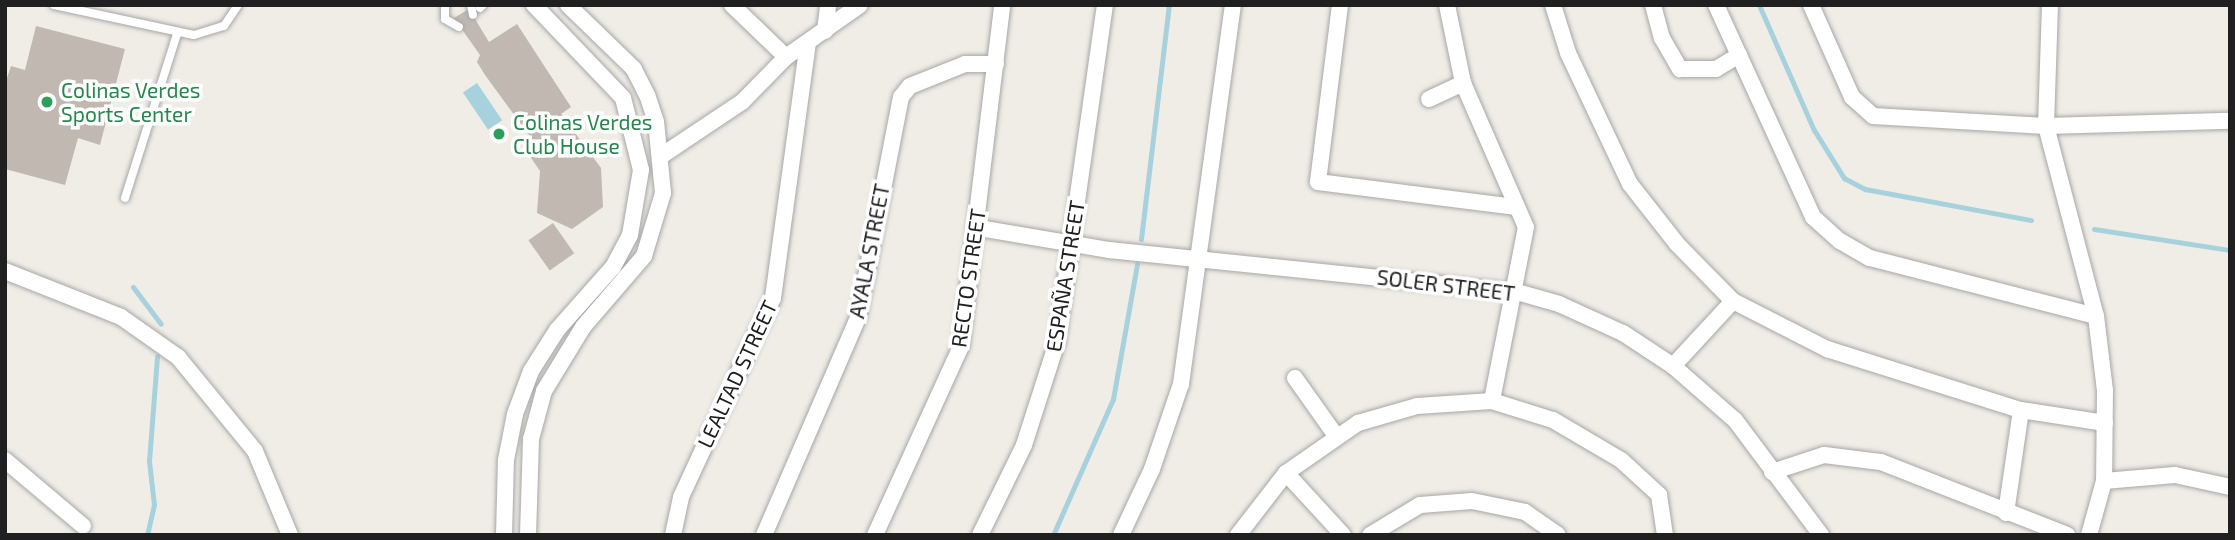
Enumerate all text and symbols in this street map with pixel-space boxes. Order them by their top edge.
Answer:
place label: Colinas Verdes Sports Center [61,77,201,127]
marker: Colinas Verdes Sports Center [39,94,55,110]
place label: Colinas Verdes Club House [513,109,653,159]
marker: Colinas Verdes Club House [491,126,507,142]
street label: AYALA STREET [844,181,894,321]
street label: ESPAÑA STREET [1041,198,1089,354]
street label: RECTO STREET [946,207,990,349]
street label: SOLER STREET [1376,264,1516,306]
street label: LEALTAD STREET [692,296,782,452]

